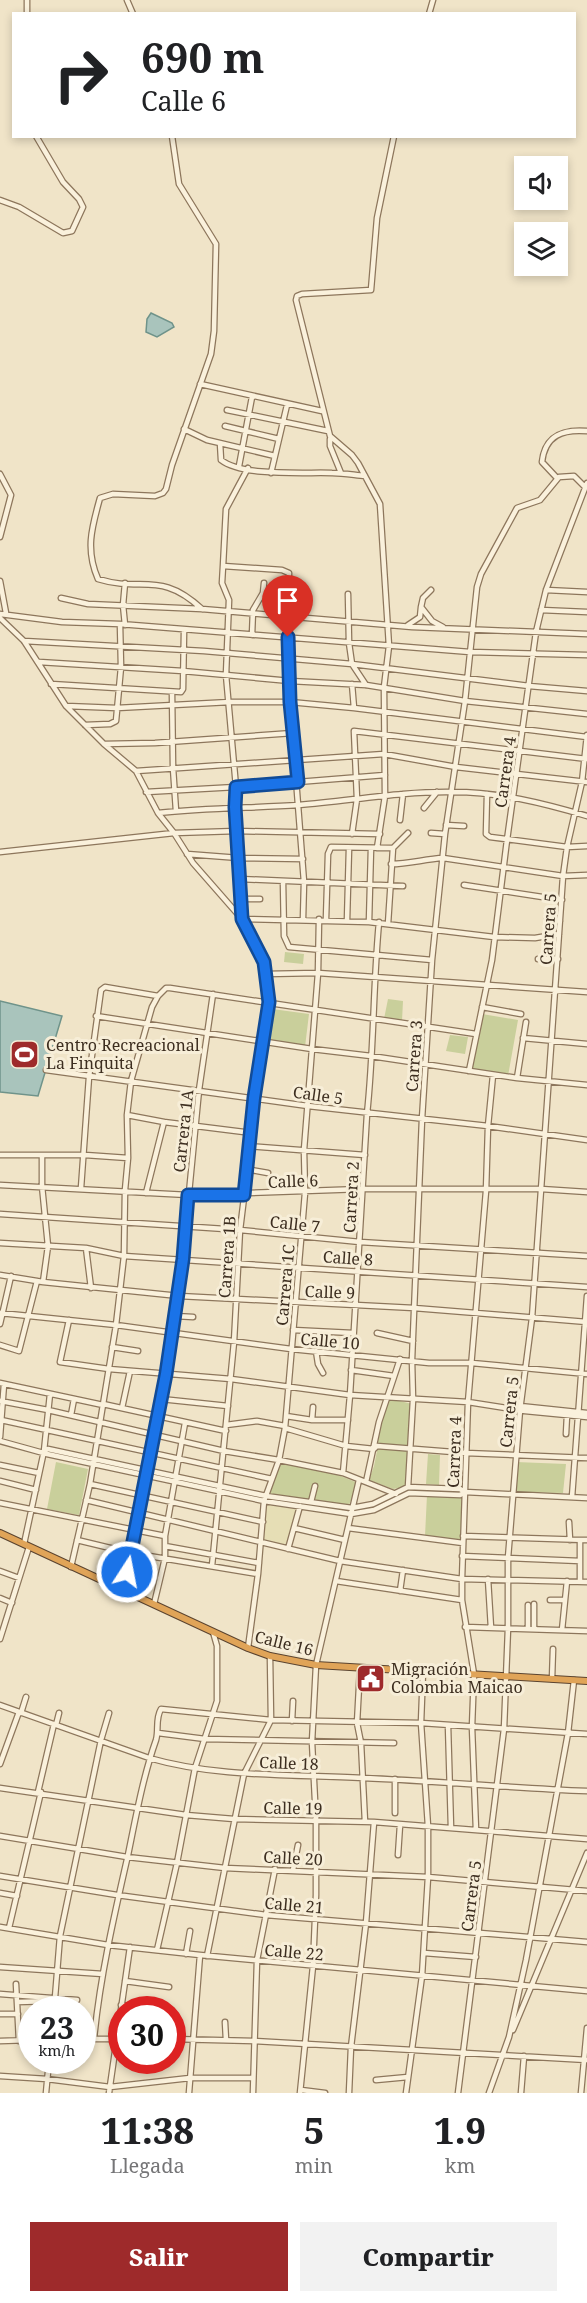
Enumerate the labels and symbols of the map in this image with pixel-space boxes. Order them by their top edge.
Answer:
pin [262,575,313,637]
street label: Carrera 4 [489,735,521,809]
street label: Carrera 5 [535,892,561,966]
street label: Carrera 3 [401,1019,427,1093]
place label: Centro Recreacional La Finquita [46,1034,200,1074]
sports icon: Centro Recreacional La Finquita [9,1038,41,1070]
street label: Calle 5 [292,1081,344,1109]
street label: Carrera 1A [168,1088,198,1173]
street label: Carrera 2 [338,1161,364,1233]
street label: Calle 6 [267,1169,319,1193]
street label: Calle 7 [269,1210,321,1238]
street label: Carrera 1B [213,1215,241,1299]
street label: Carrera 1C [270,1243,300,1327]
street label: Calle 8 [322,1245,374,1271]
street label: Calle 9 [304,1280,356,1304]
street label: Calle 10 [299,1327,361,1355]
street label: Carrera 5 [494,1375,524,1449]
street label: Carrera 4 [442,1416,466,1488]
position arrow [95,1540,159,1604]
street label: Calle 16 [253,1625,316,1661]
place label: Migración Colombia Maicao [391,1658,523,1698]
public building icon: Migración Colombia Maicao [354,1662,386,1694]
street label: Calle 18 [259,1751,319,1775]
street label: Calle 19 [263,1796,323,1820]
street label: Calle 20 [263,1845,323,1871]
street label: Carrera 5 [456,1859,486,1933]
street label: Calle 21 [263,1891,325,1919]
street label: Calle 22 [263,1938,325,1966]
speed limit sign: 30 [108,1996,186,2074]

